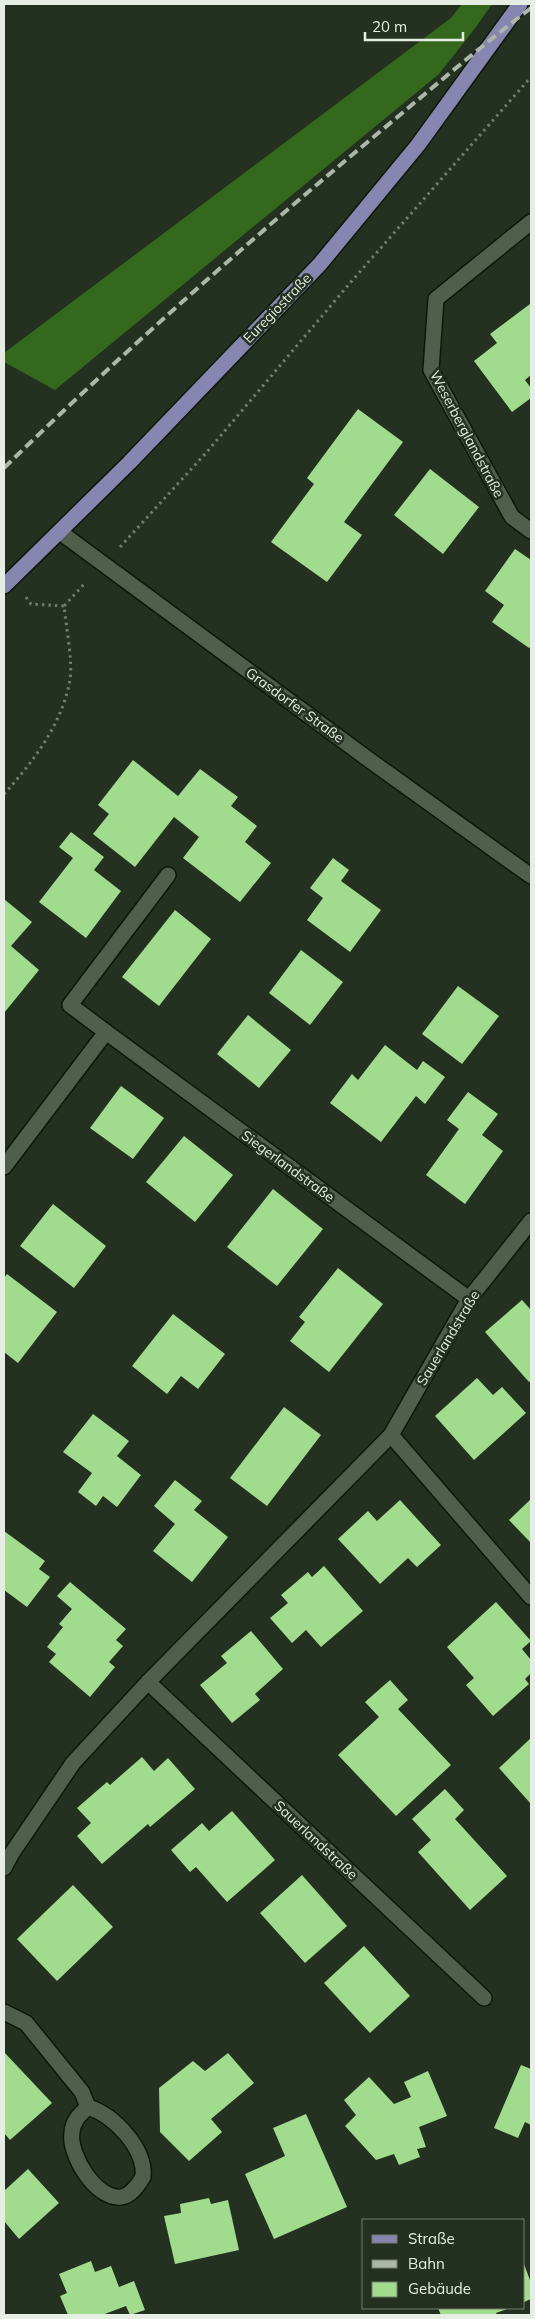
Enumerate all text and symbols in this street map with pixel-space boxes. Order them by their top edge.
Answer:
scale bar [365,10,462,42]
text: 20 m [372,17,407,36]
street label: Euregiostraße [239,269,315,347]
street label: Weserberglandstraße [426,367,508,501]
street label: Grasdorfer Straße [242,663,348,747]
street label: Siegerlandstraße [238,1126,338,1206]
street label: Sauerlandstraße [412,1287,484,1389]
street label: Sauerlandstraße [270,1797,362,1883]
legend [362,2219,525,2309]
text: Straße [408,2229,455,2248]
text: Bahn [408,2254,445,2273]
text: Gebäude [408,2279,471,2298]

